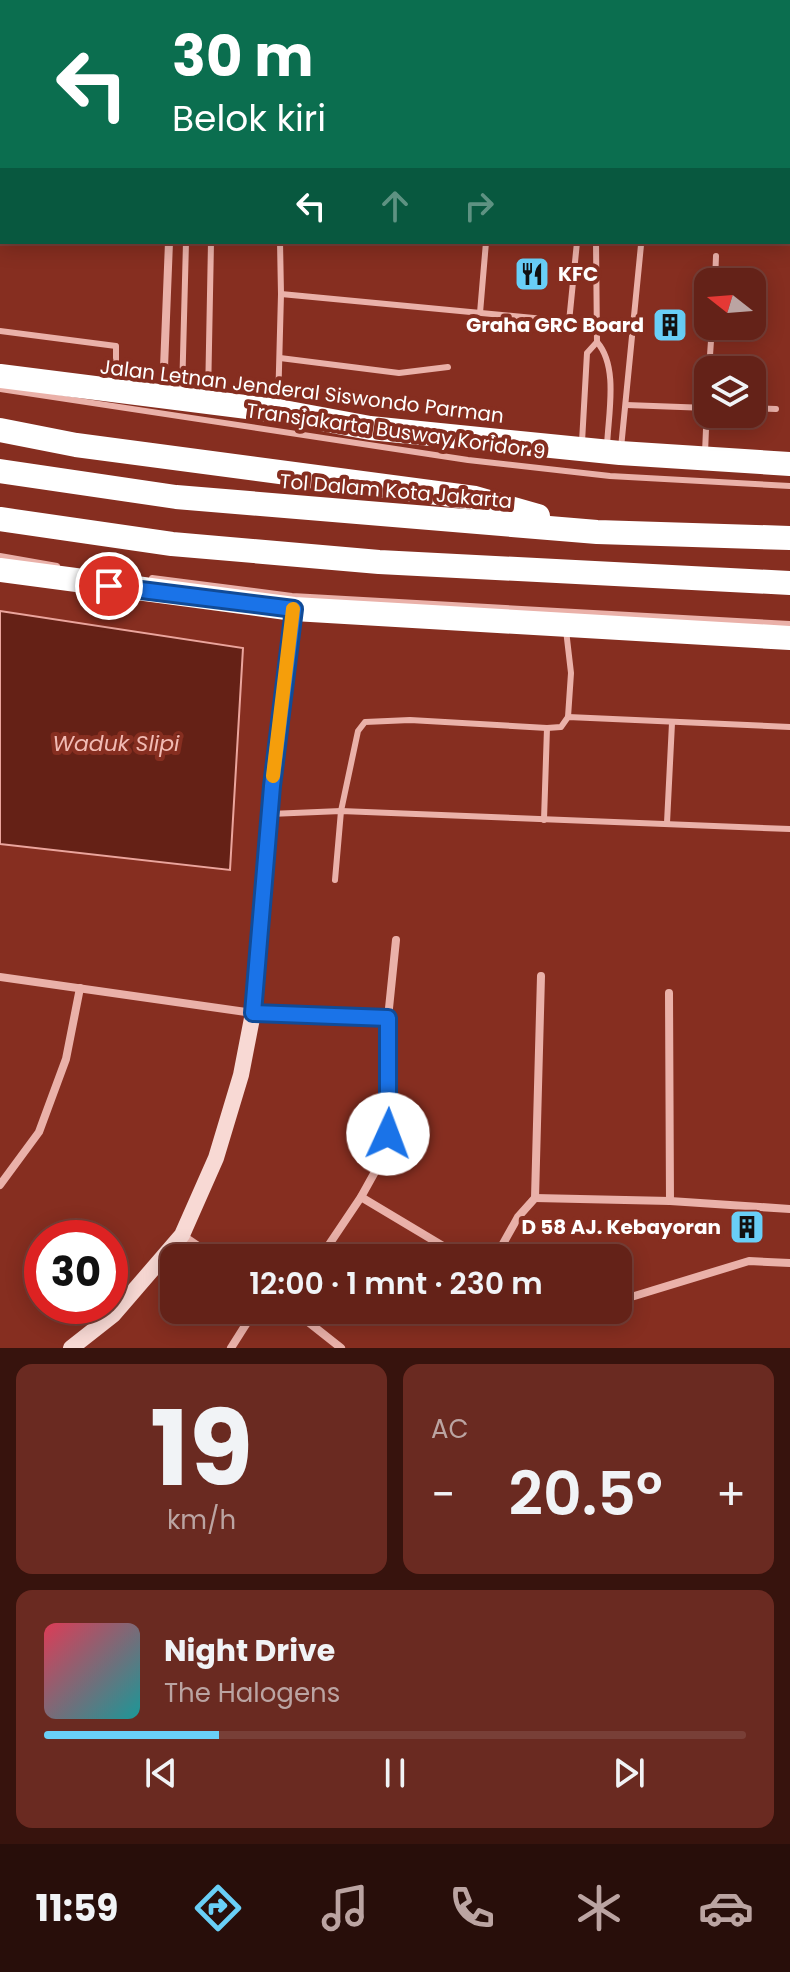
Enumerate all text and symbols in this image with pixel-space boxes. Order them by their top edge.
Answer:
text: 30 m [172,17,314,96]
icon: left [40,32,144,136]
text: Belok kiri [172,93,326,144]
icon: left [289,184,333,228]
icon: ahead [373,184,417,228]
icon: right [457,184,501,228]
restaurant icon: KFC [513,255,551,293]
place label: KFC [558,260,598,288]
north arrow [694,268,766,340]
map controls [694,268,766,428]
building icon: Graha GRC Board [651,306,689,344]
place label: Graha GRC Board [466,311,644,339]
street label: Jalan Letnan Jenderal Siswondo Parman [98,352,506,430]
button: layers [694,356,766,428]
street label: Transjakarta Busway Koridor 9 [245,396,547,466]
street label: Tol Dalam Kota Jakarta [279,467,513,515]
pin [75,552,143,620]
icon: arrive [87,564,131,608]
water label: Waduk Slipi [52,728,180,759]
position arrow [346,1092,430,1176]
building icon: D 58 AJ. Kebayoran [728,1208,766,1246]
place label: D 58 AJ. Kebayoran [521,1213,721,1241]
speed limit sign: 30 [24,1220,128,1324]
text: 12:00 · 1 mnt · 230 m [249,1262,543,1305]
text: 19 [150,1376,253,1521]
text: AC [431,1411,469,1447]
text: 20.5° [509,1452,663,1536]
text: − [431,1464,455,1525]
text: + [716,1464,746,1525]
text: km/h [167,1502,236,1538]
text: Night Drive [164,1629,335,1672]
text: The Halogens [164,1675,340,1711]
icon: previous [139,1751,183,1795]
icon: pause [373,1751,417,1795]
icon: next [607,1751,651,1795]
icon: directions [190,1880,246,1936]
icon: music [317,1880,373,1936]
icon: phone [444,1880,500,1936]
icon: climate [571,1880,627,1936]
icon: car [698,1880,754,1936]
text: 11:59 [36,1883,118,1934]

